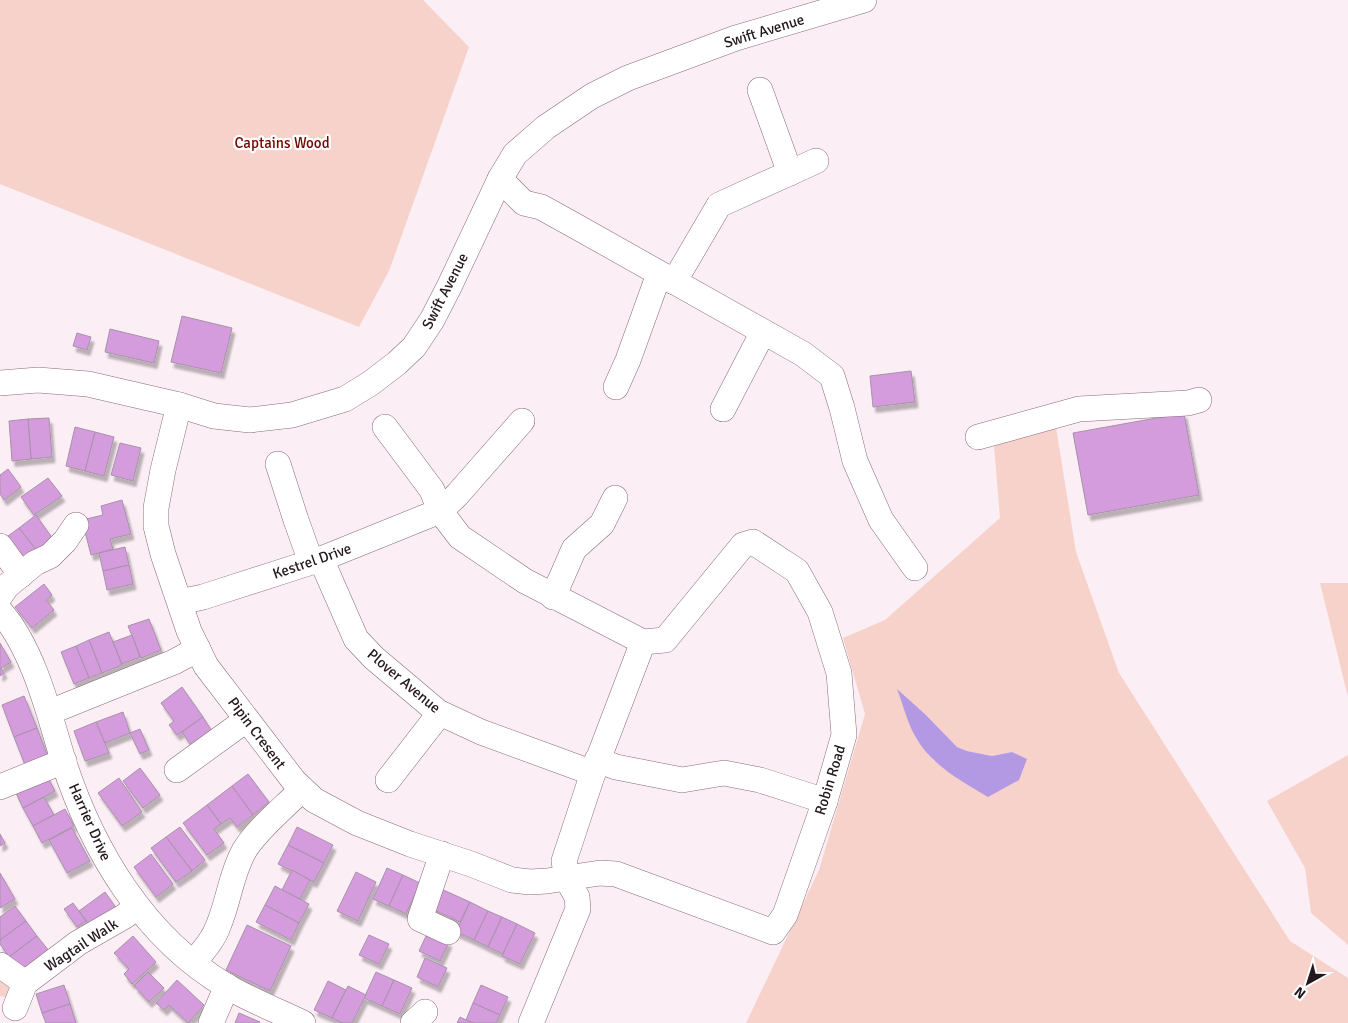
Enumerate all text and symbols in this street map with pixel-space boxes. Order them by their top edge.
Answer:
street label: Swift Avenue [722,10,806,52]
park label: Captains Wood [234,134,330,152]
street label: Swift Avenue [418,250,472,332]
street label: Kestrel Drive [270,539,354,583]
street label: Plover Avenue [364,645,444,717]
street label: Pipin Cresent [224,693,290,773]
street label: Robin Road [811,743,849,817]
street label: Harrier Drive [65,780,115,864]
street label: Wagtail Walk [41,914,122,975]
north arrow [1283,958,1333,1008]
text: N [1291,983,1309,1002]

